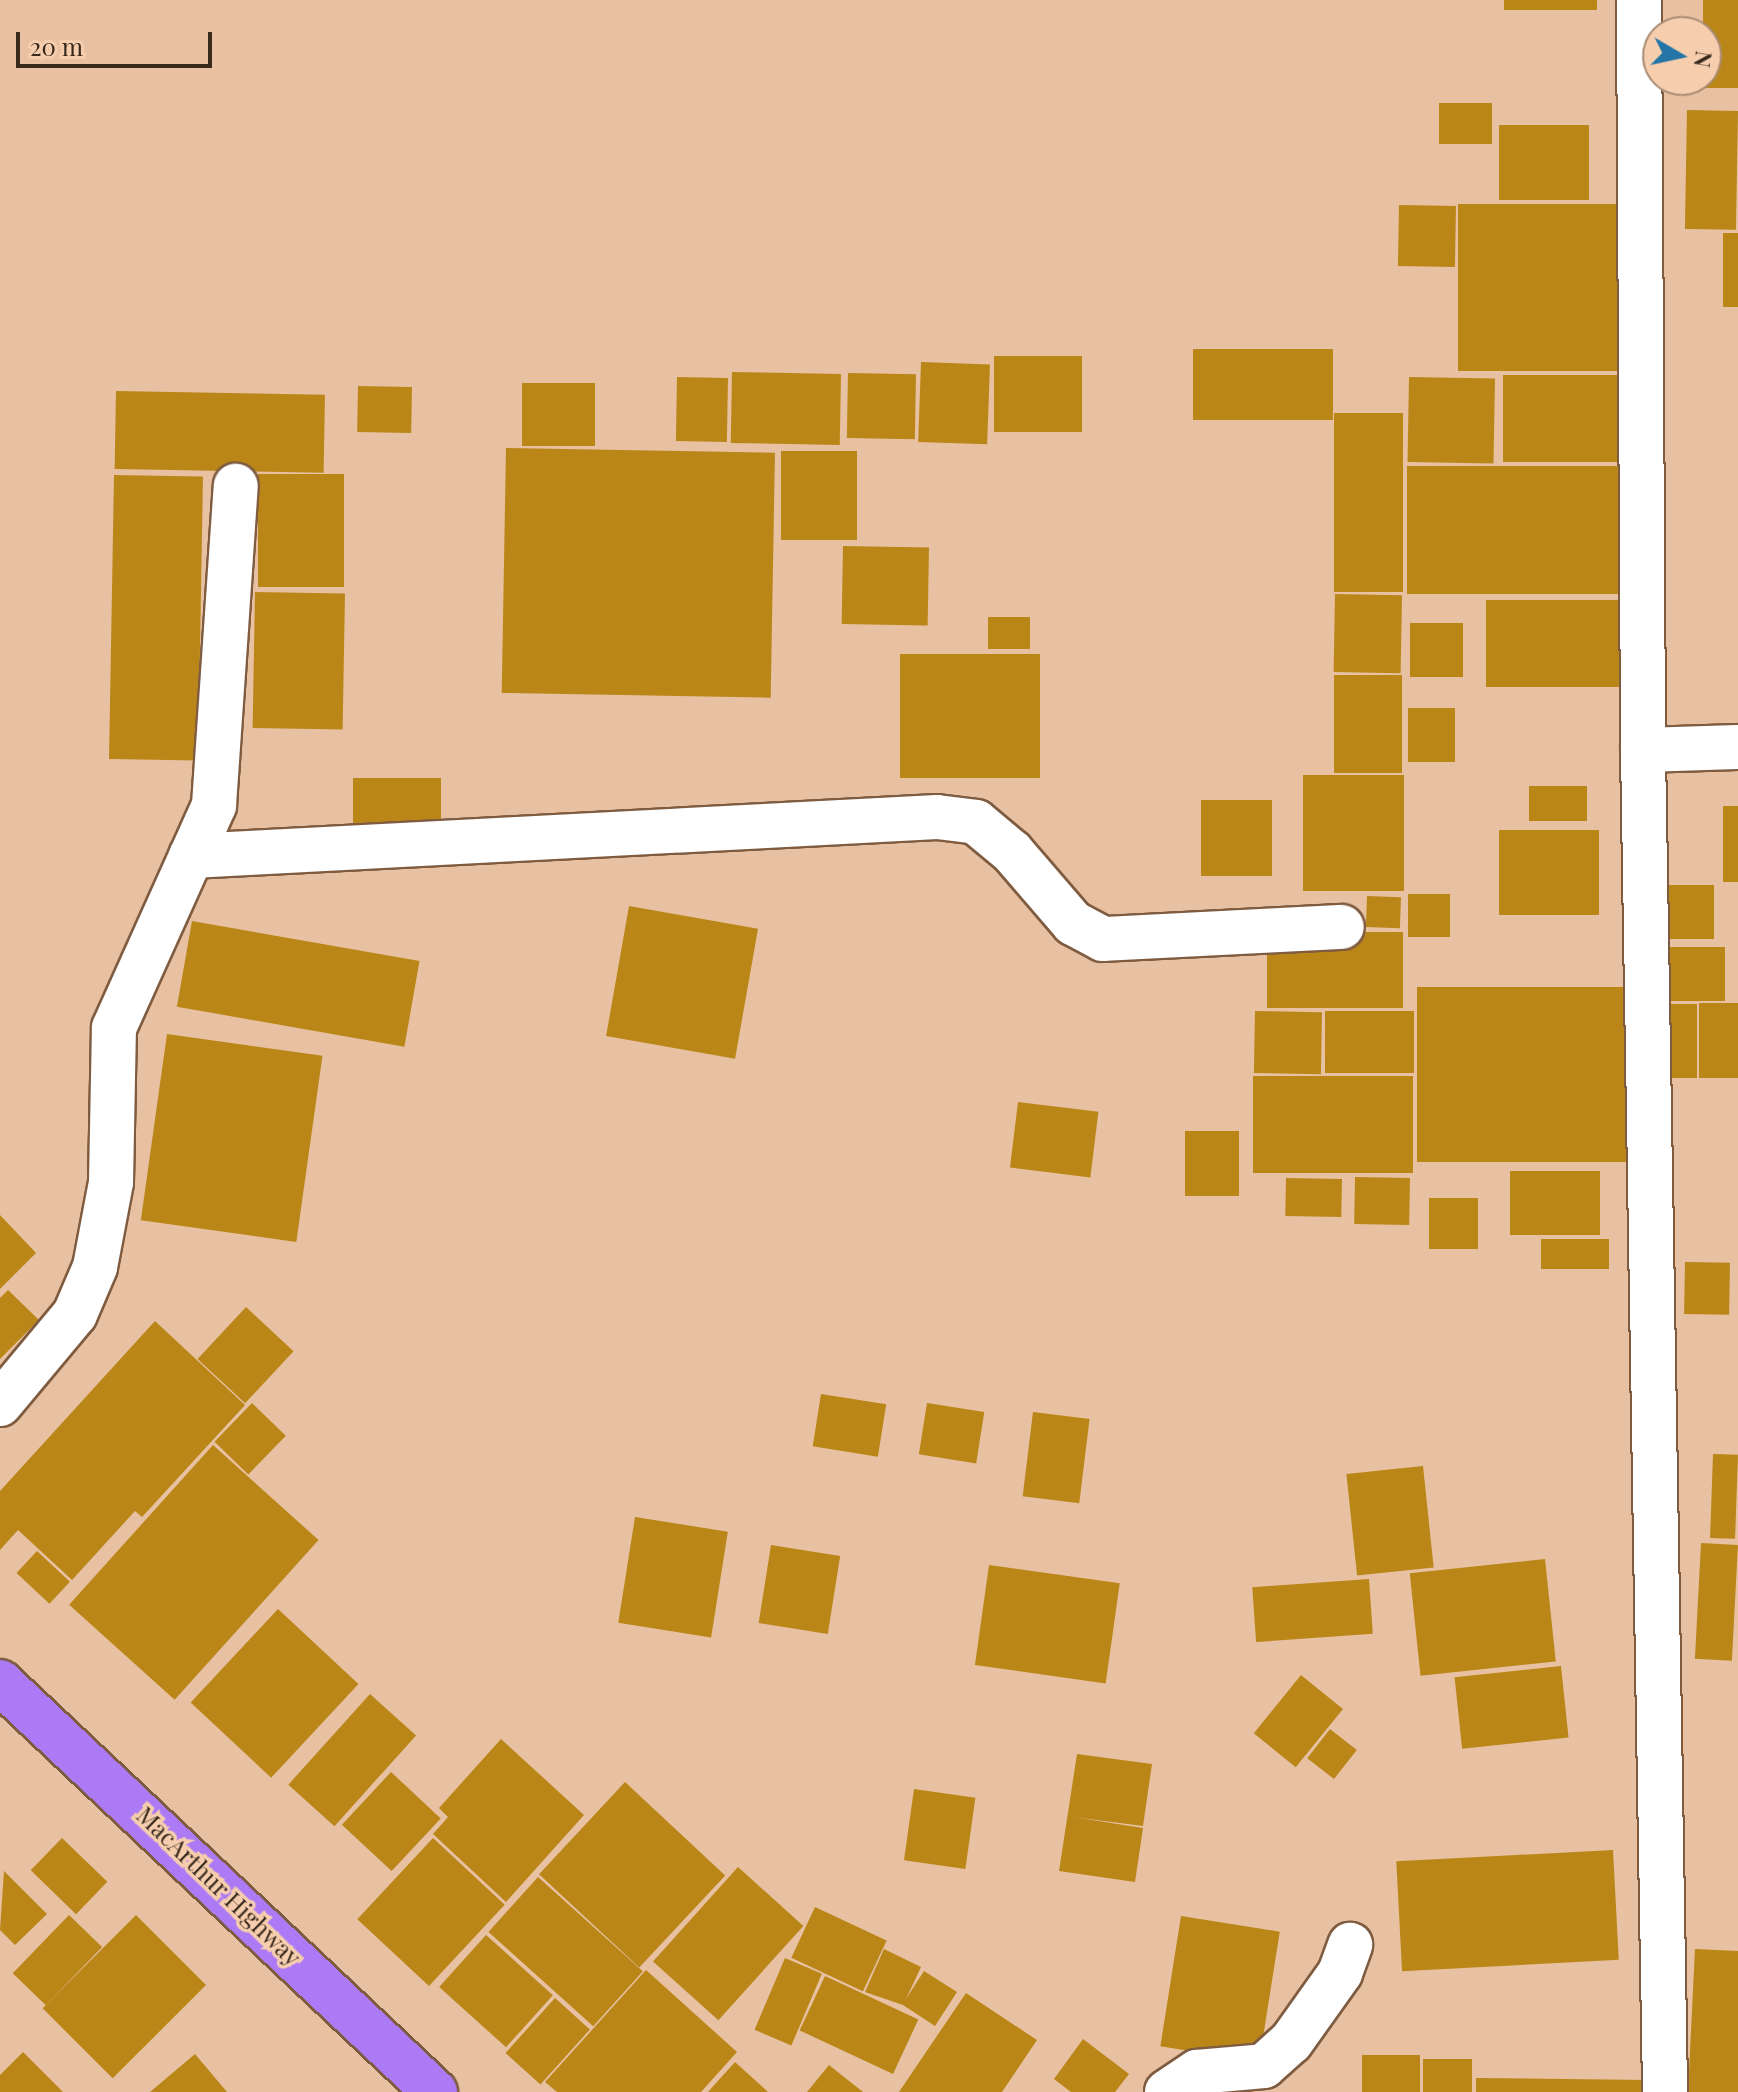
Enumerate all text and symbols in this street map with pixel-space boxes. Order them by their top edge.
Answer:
scale bar [20,16,216,66]
north arrow [1642,16,1722,96]
text: 20 m [30,30,83,62]
text: N [1688,49,1720,70]
street label: MacArthur Highway [131,1800,307,1972]

